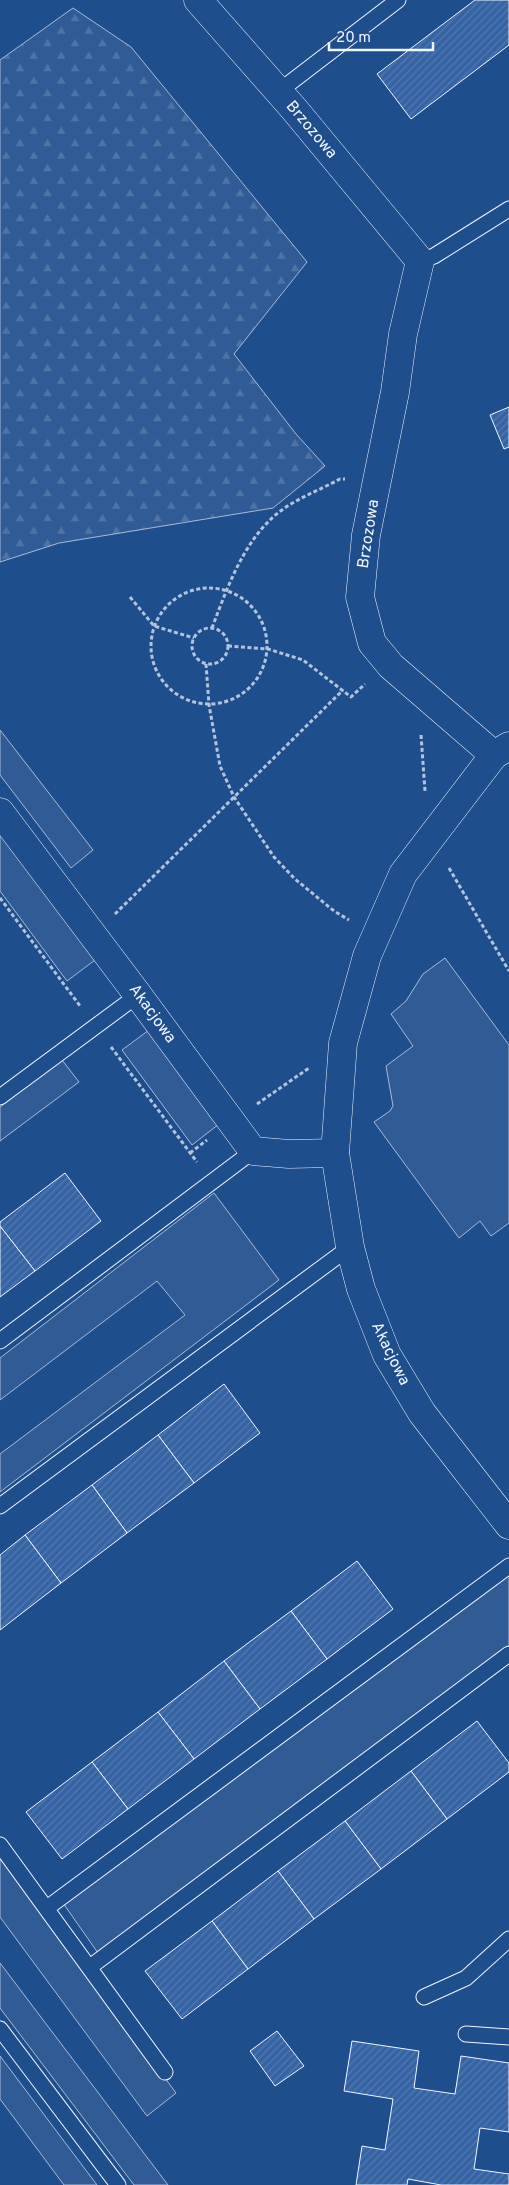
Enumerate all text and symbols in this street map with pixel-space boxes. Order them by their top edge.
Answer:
scale bar [329,20,433,52]
text: 20 m [336,29,371,48]
street label: Brzozowa [281,97,341,163]
street label: Brzozowa [354,498,384,570]
street label: Akacjowa [124,981,180,1047]
street label: Akacjowa [366,1319,414,1389]

